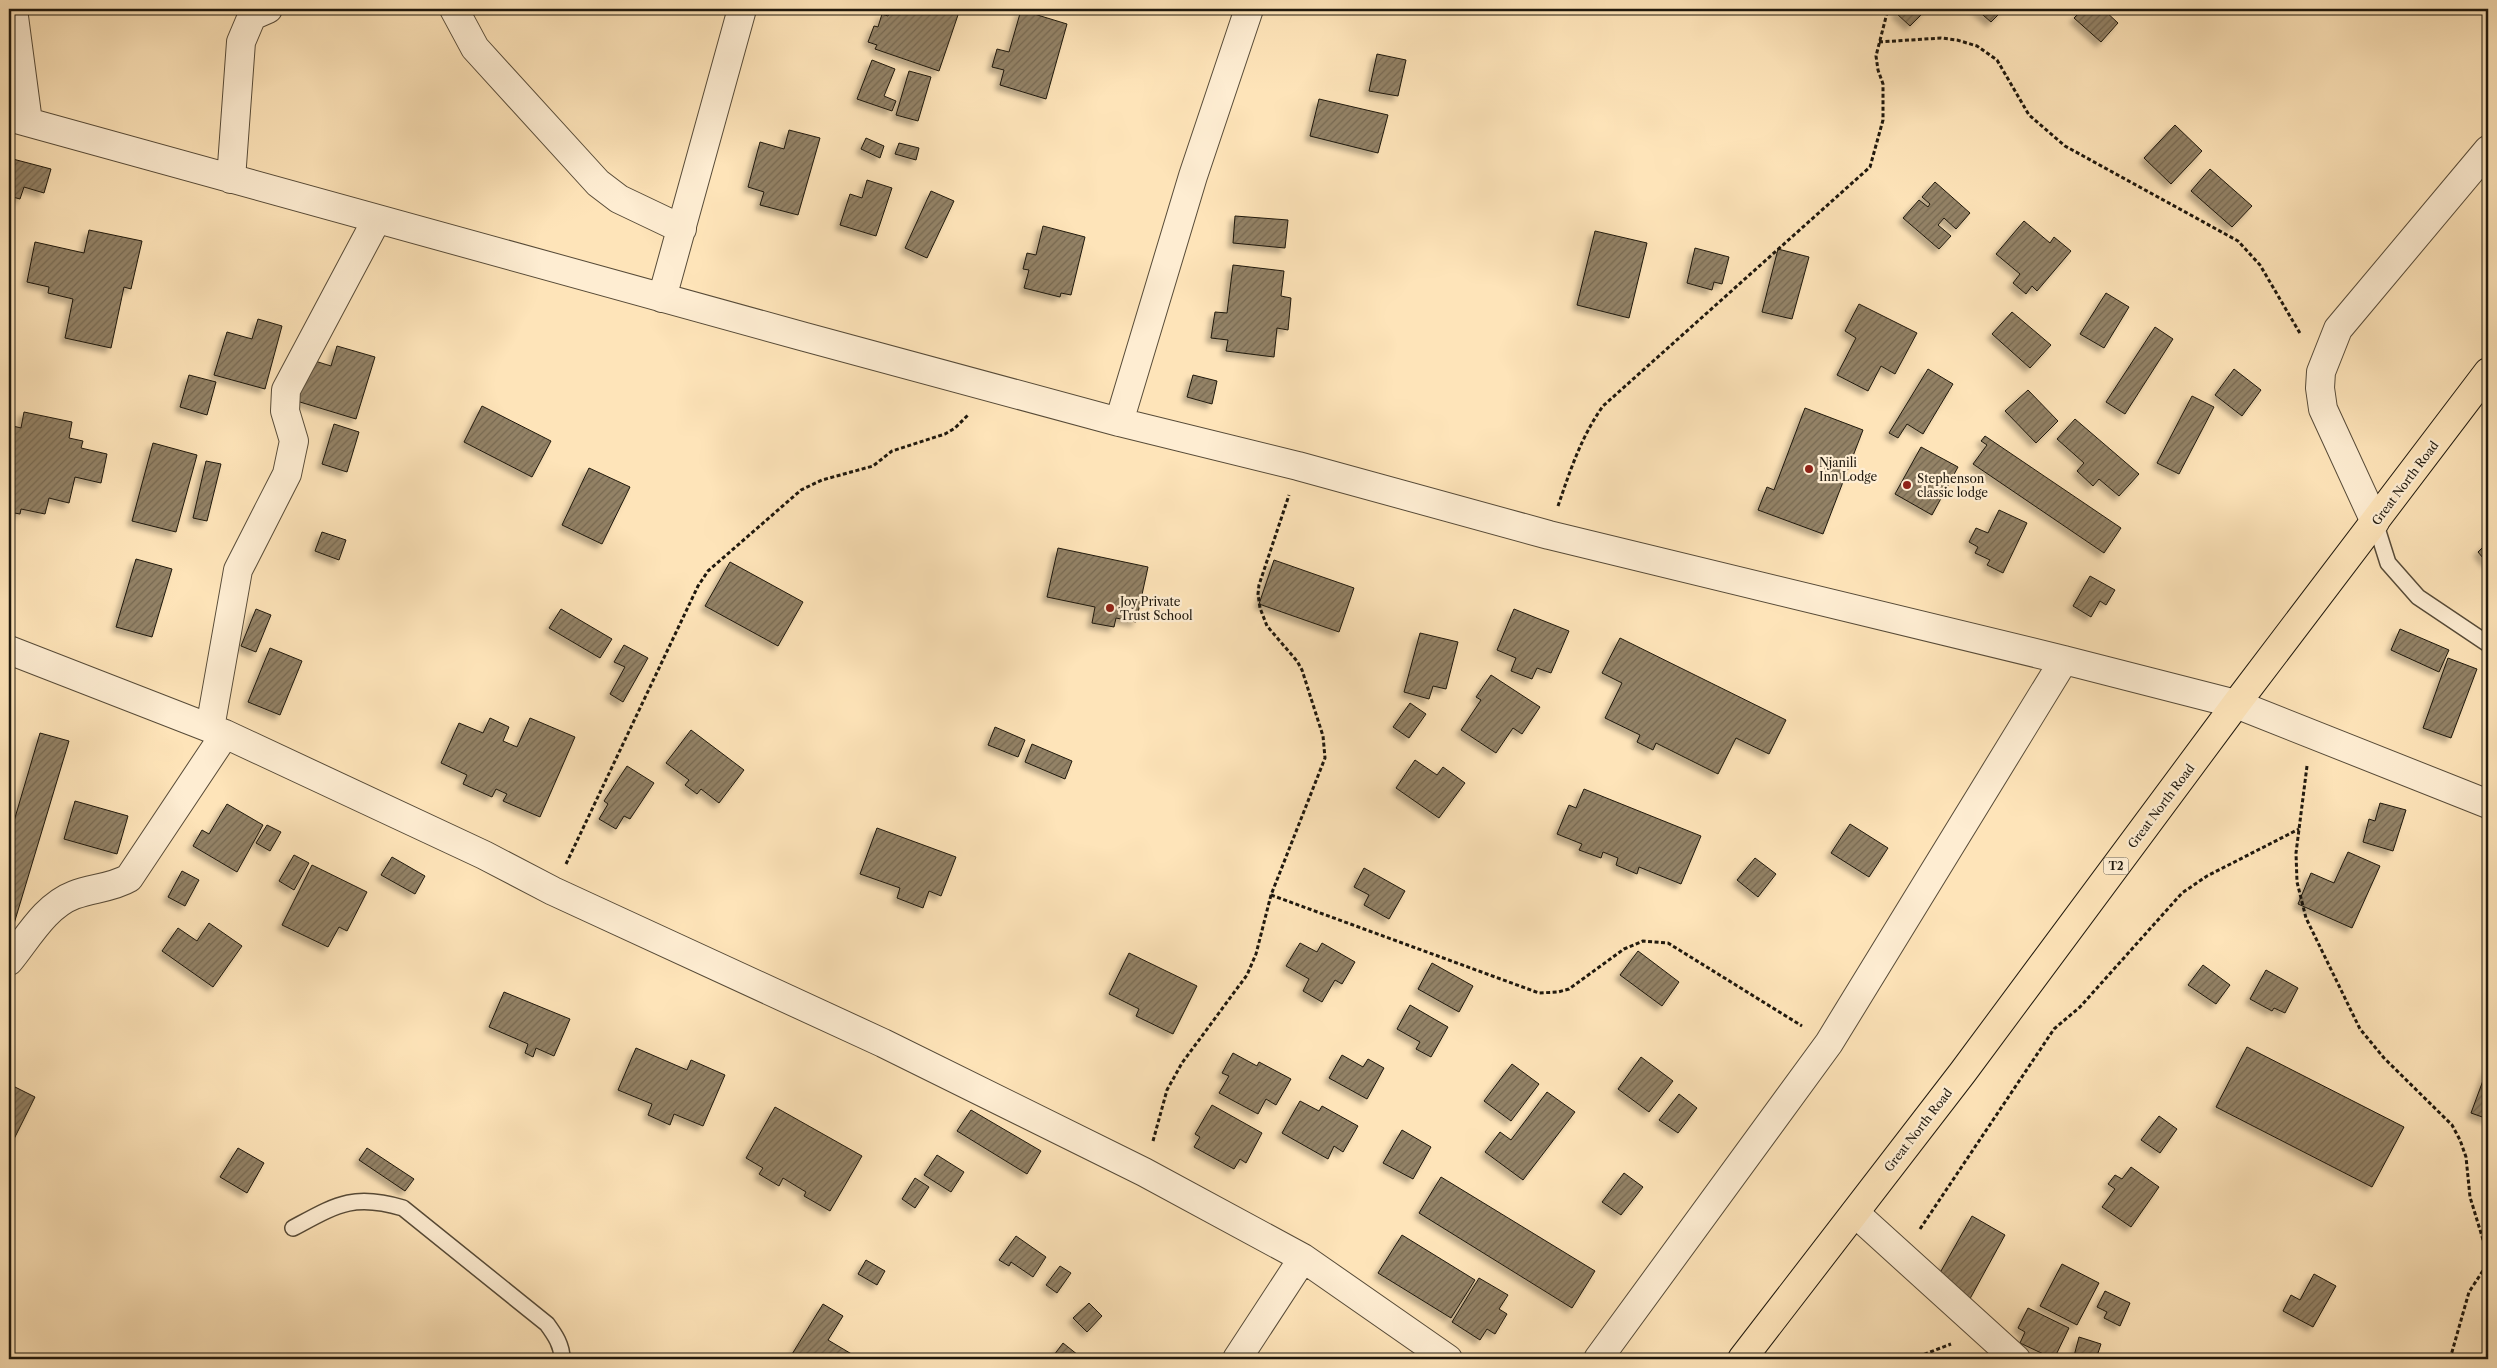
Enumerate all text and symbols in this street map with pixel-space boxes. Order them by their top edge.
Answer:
street label: Great North Road [2368,437,2442,528]
place label: Njanili Inn Lodge [1819,455,1878,484]
marker: Njanili Inn Lodge [1803,463,1815,475]
place label: Stephenson classic lodge [1917,471,1988,500]
marker: Stephenson classic lodge [1901,479,1913,491]
place label: Joy Private Trust School [1118,594,1193,623]
marker: Joy Private Trust School [1104,602,1116,614]
street label: Great North Road [2124,760,2198,851]
road number: T2 [2104,858,2128,874]
street label: Great North Road [1881,1085,1956,1175]

